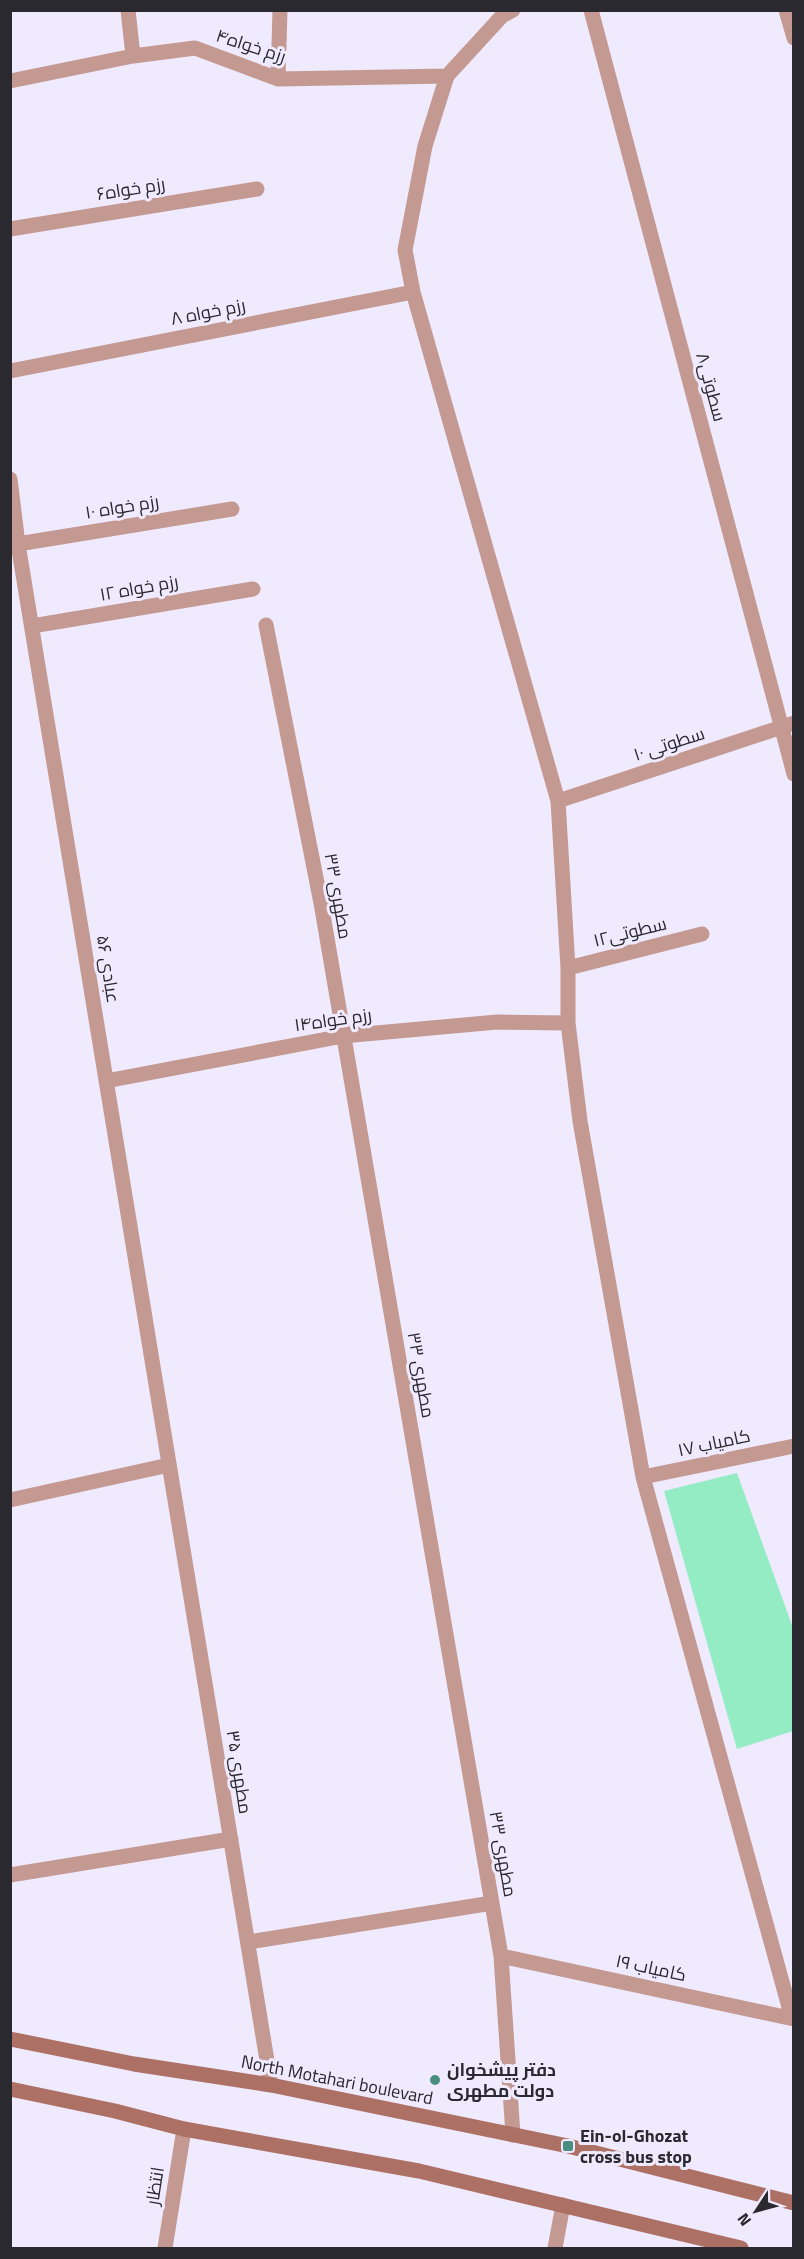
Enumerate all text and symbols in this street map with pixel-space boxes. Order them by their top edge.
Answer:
street label: رزم خواه۴ [213,21,290,70]
street label: رزم خواه۶ [95,170,167,207]
street label: رزم خواه ۸ [168,291,248,332]
street label: سطوتی۸ [689,349,734,425]
street label: رزم خواه ۱۰ [83,487,161,526]
street label: رزم خواه ۱۲ [97,567,180,608]
street label: سطوتی ۱۰ [630,719,708,768]
street label: مطهری ۳۳ [318,851,359,941]
street label: سطوتی۱۲ [590,909,669,954]
street label: عبادی ۵۶ [90,933,127,1005]
street label: رزم خواه۱۴ [292,1001,373,1038]
street label: مطهری ۳۳ [401,1330,442,1420]
street label: کامیاب ۱۷ [675,1422,753,1463]
street label: مطهری ۳۵ [220,1728,259,1816]
street label: مطهری ۳۳ [483,1809,524,1899]
street label: کامیاب ۱۹ [613,1947,689,1988]
street label: North Motahari boulevard [239,2048,435,2111]
place label: دفتر پیشخوان دولت مطهری [447,2056,556,2104]
marker: دفتر پیشخوان دولت مطهری [428,2073,442,2087]
place label: Ein-ol-Ghozat cross bus stop [580,2122,692,2170]
marker: Ein-ol-Ghozat cross bus stop [561,2139,575,2153]
street label: انتظار [138,2165,171,2208]
north arrow [726,2181,786,2241]
text: N [731,2208,757,2231]

